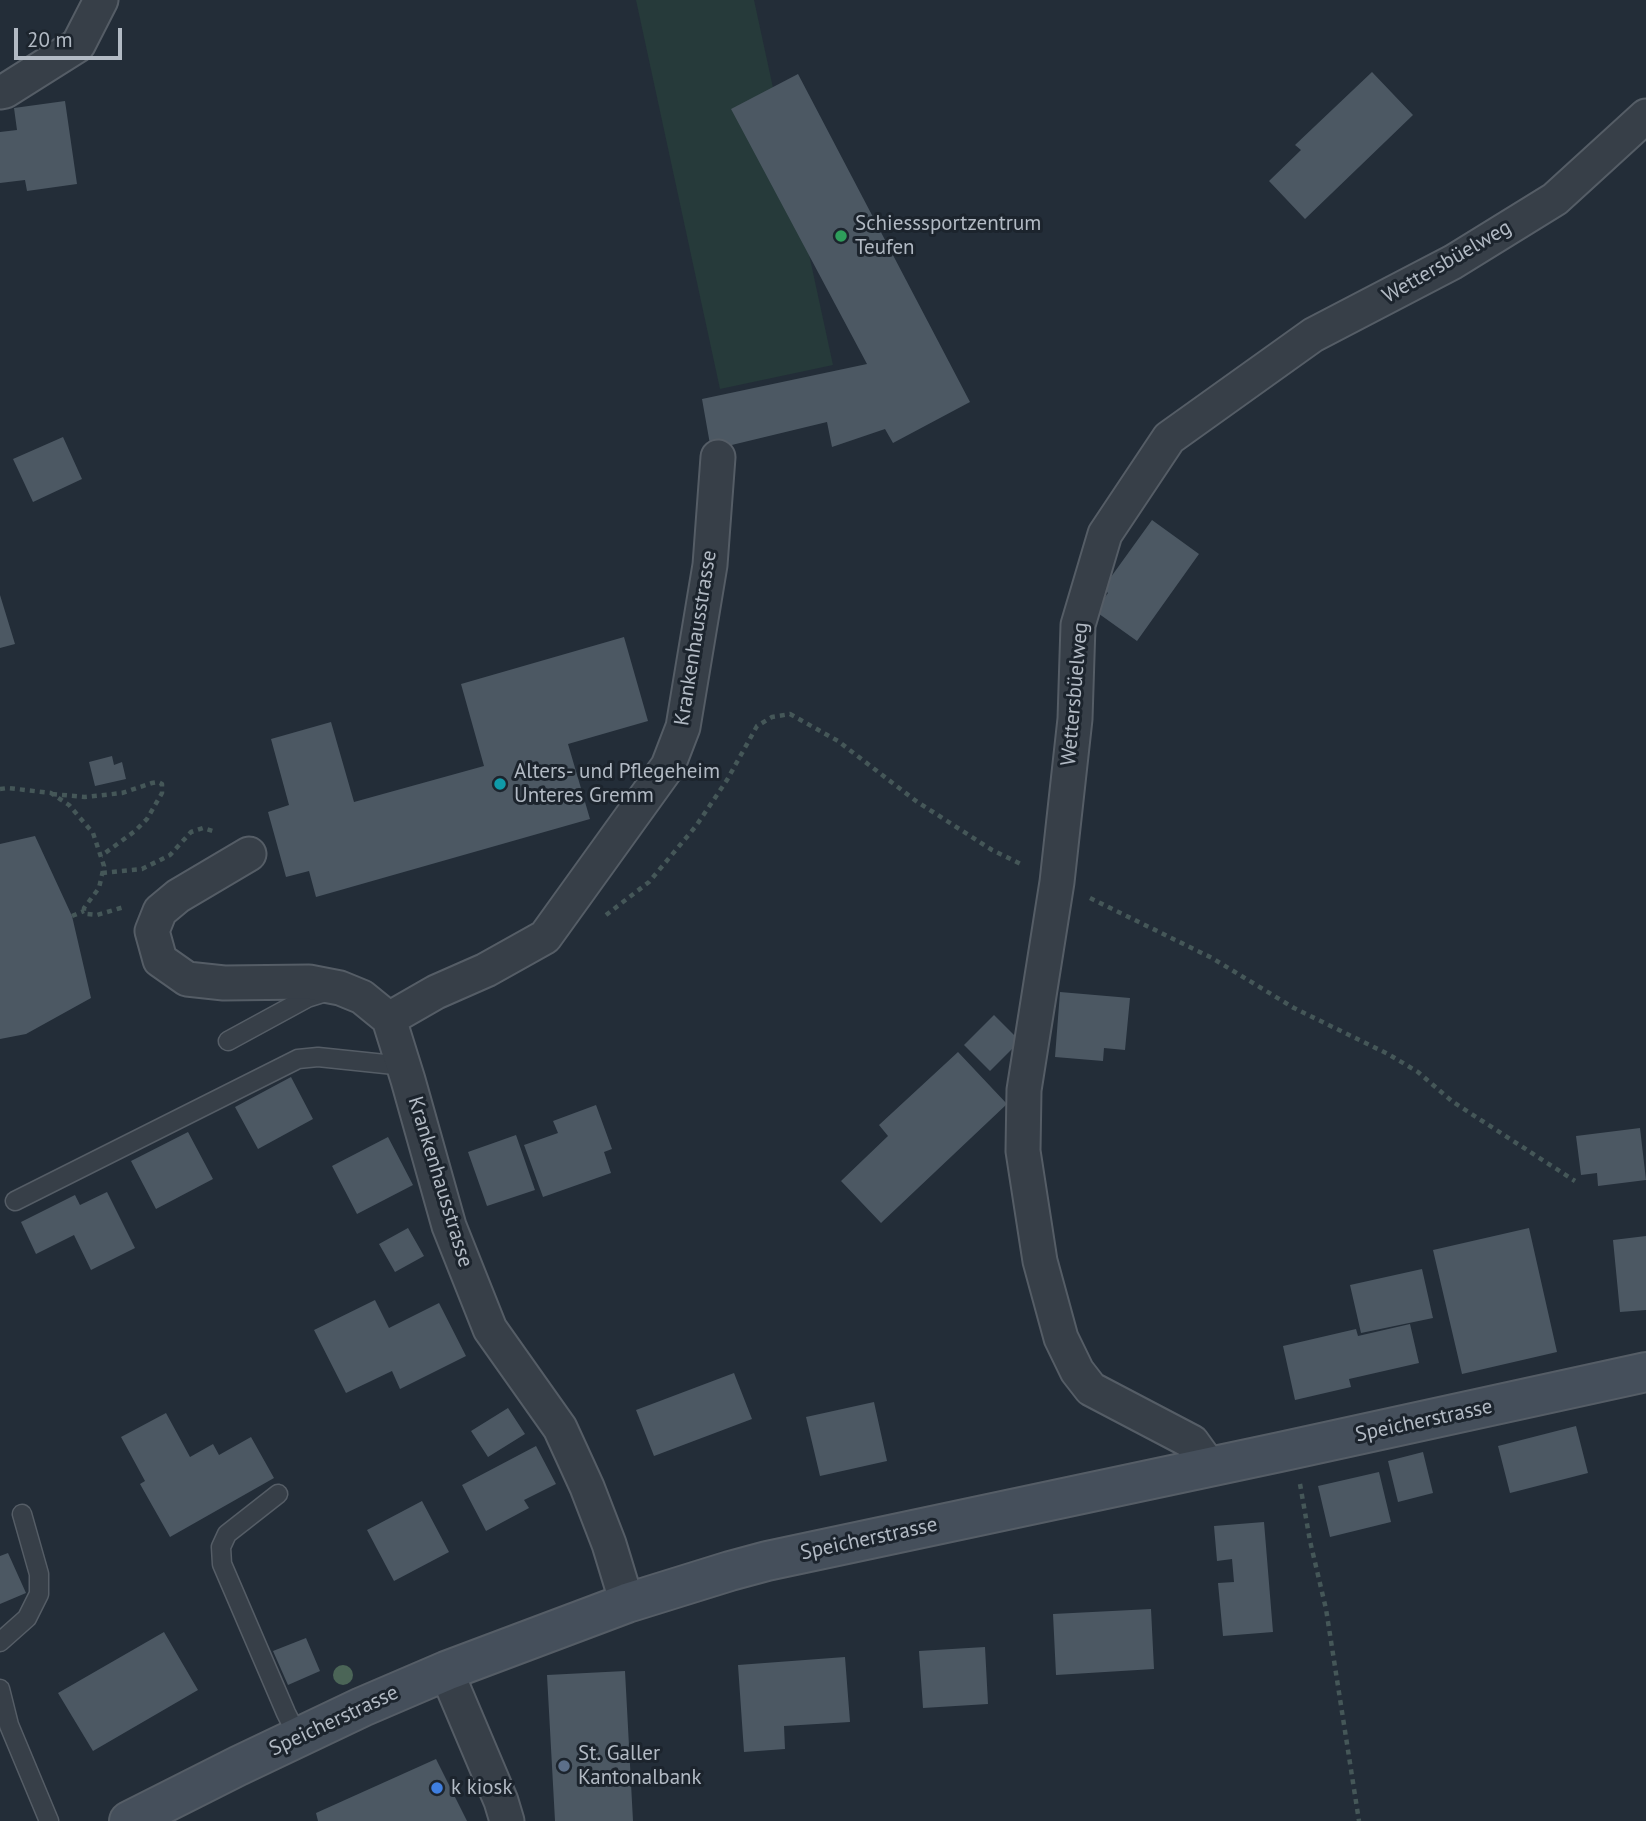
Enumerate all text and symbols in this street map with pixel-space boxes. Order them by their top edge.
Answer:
scale bar [18,14,126,58]
text: 20 m [27,26,73,53]
place label: Schiesssportzentrum Teufen [855,211,1041,261]
street label: Wettersbüelweg [1378,215,1516,309]
marker: Schiesssportzentrum Teufen [833,228,849,244]
street label: Krankenhausstrasse [670,549,722,727]
street label: Wettersbüelweg [1056,621,1094,767]
place label: Alters- und Pflegeheim Unteres Gremm [514,759,720,809]
marker: Alters- und Pflegeheim Unteres Gremm [492,776,508,792]
street label: Krankenhausstrasse [402,1094,478,1270]
street label: Speicherstrasse [1353,1394,1495,1448]
street label: Speicherstrasse [798,1512,940,1566]
street label: Speicherstrasse [265,1680,403,1762]
place label: St. Galler Kantonalbank [578,1741,702,1791]
marker: St. Galler Kantonalbank [556,1758,572,1774]
place label: k kiosk [451,1775,513,1801]
marker: k kiosk [429,1780,445,1796]

